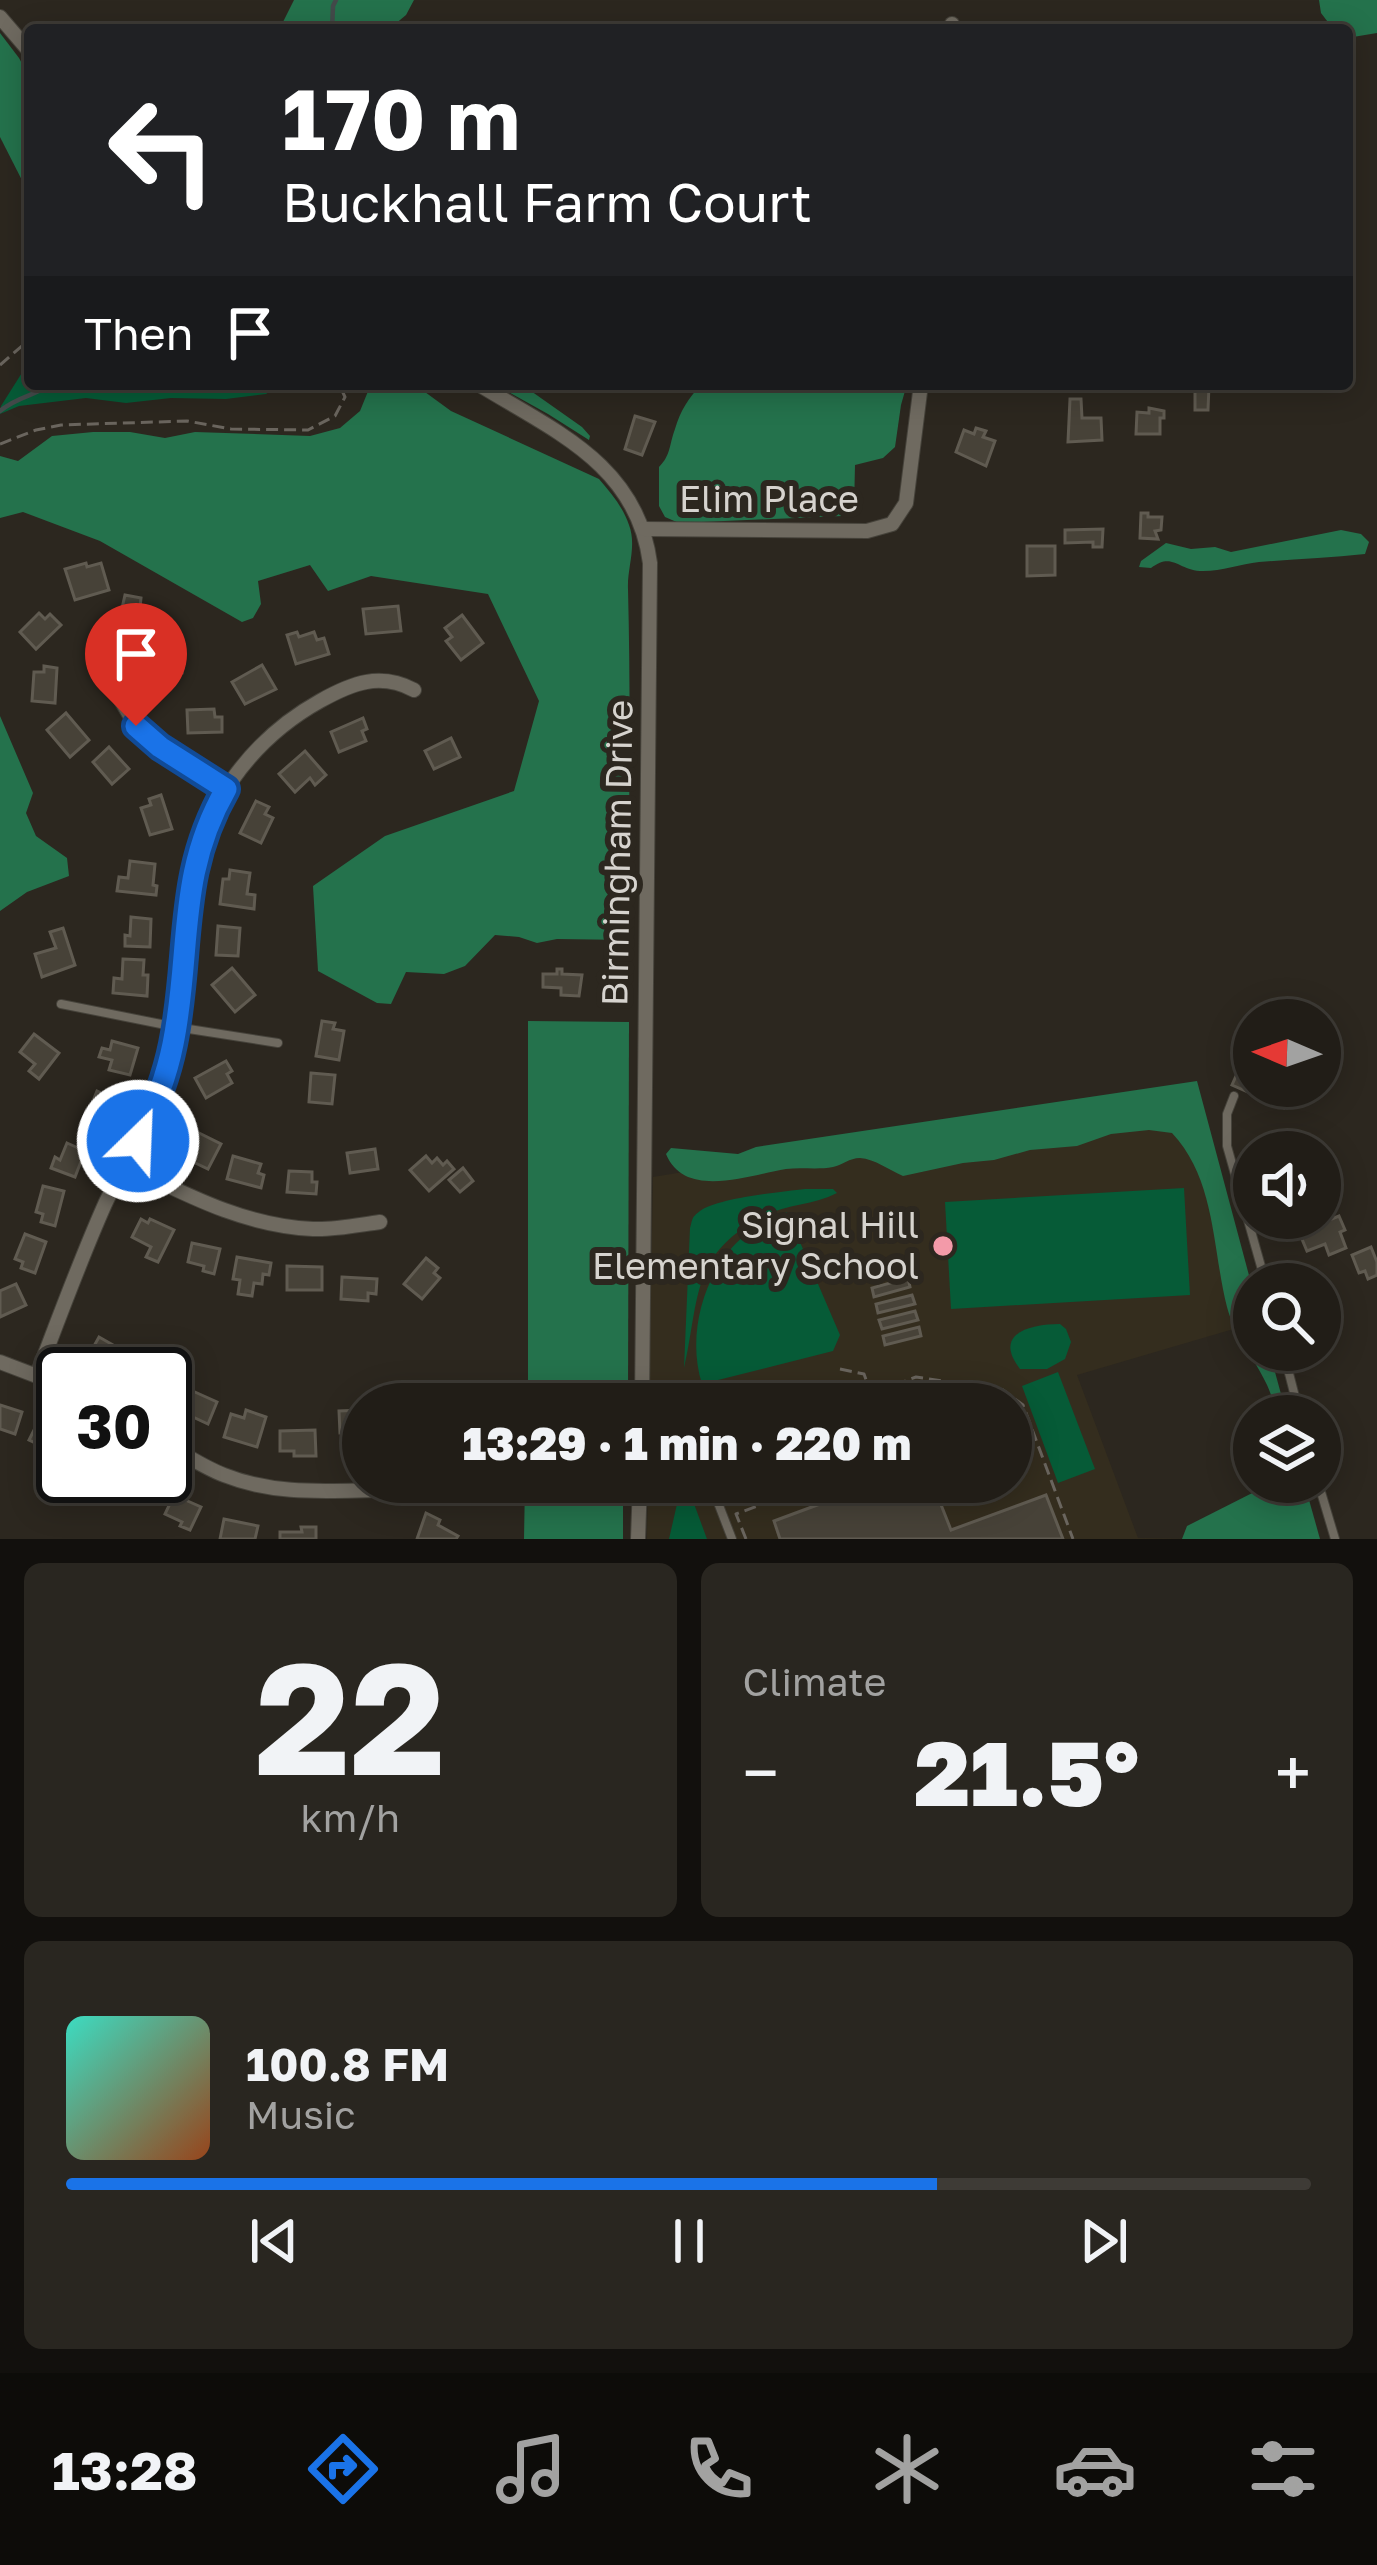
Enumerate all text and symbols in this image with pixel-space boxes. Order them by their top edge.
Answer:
text: 170 m [282,68,520,168]
icon: left [84,72,240,228]
text: Buckhall Farm Court [282,169,812,234]
icon: arrive [217,300,283,366]
text: Then [84,306,193,360]
street label: Elim Place [679,477,859,520]
pin [85,603,187,726]
icon: arrive [103,621,169,687]
street label: Birmingham Drive [592,700,641,1006]
north arrow [1233,999,1341,1107]
map controls [1233,999,1341,1503]
position arrow [75,1078,201,1204]
button: sound [1233,1131,1341,1239]
place label: Signal Hill Elementary School [592,1203,919,1287]
marker: Signal Hill Elementary School [930,1233,956,1259]
button: search [1233,1263,1341,1371]
speed limit sign: 30 [36,1347,192,1503]
button: layers [1233,1395,1341,1503]
text: 13:29 · 1 min · 220 m [462,1416,912,1470]
text: 22 [255,1622,445,1809]
text: Climate [743,1658,886,1705]
text: 21.5° [914,1718,1139,1826]
text: − [743,1732,779,1812]
text: + [1275,1732,1311,1812]
text: km/h [301,1794,400,1841]
text: 100.8 FM [246,2037,449,2091]
text: Music [246,2091,356,2138]
icon: previous [241,2208,307,2274]
icon: pause [656,2208,722,2274]
icon: next [1071,2208,1137,2274]
icon: directions [301,2427,385,2511]
icon: music [489,2427,573,2511]
icon: phone [677,2427,761,2511]
icon: climate [865,2427,949,2511]
icon: car [1053,2427,1137,2511]
icon: filters [1241,2427,1325,2511]
text: 13:28 [52,2437,197,2502]

